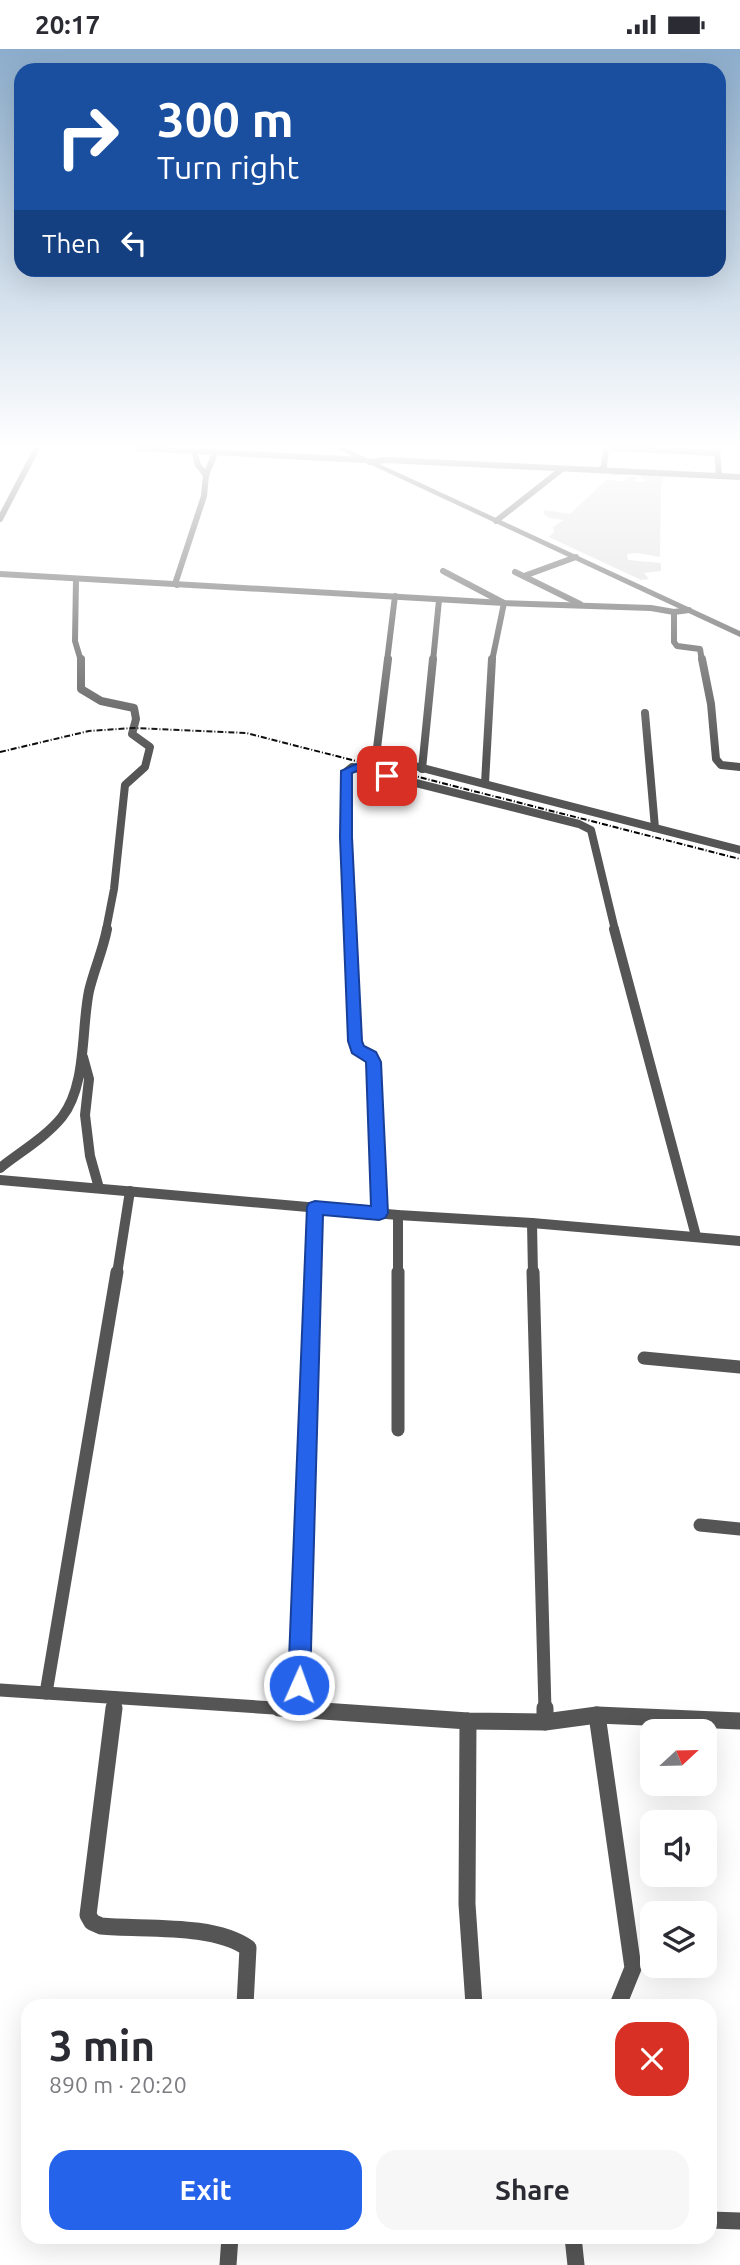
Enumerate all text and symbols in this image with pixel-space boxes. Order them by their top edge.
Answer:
text: 20:17 [35,10,100,39]
icon: right [42,91,133,182]
text: 300 m [157,91,294,146]
text: Turn right [157,149,299,185]
icon: left [115,224,153,262]
text: Then [42,229,101,258]
pin [357,746,417,806]
icon: arrive [368,757,406,795]
position arrow [262,1648,336,1722]
north arrow [640,1719,718,1795]
map controls [640,1719,717,1978]
button: sound [640,1810,717,1887]
button: layers [640,1901,717,1978]
text: 3 min [49,2022,155,2069]
button: close [615,2022,689,2096]
text: 890 m · 20:20 [49,2072,187,2097]
button: Exit [49,2150,362,2230]
button: Share [376,2150,689,2230]

